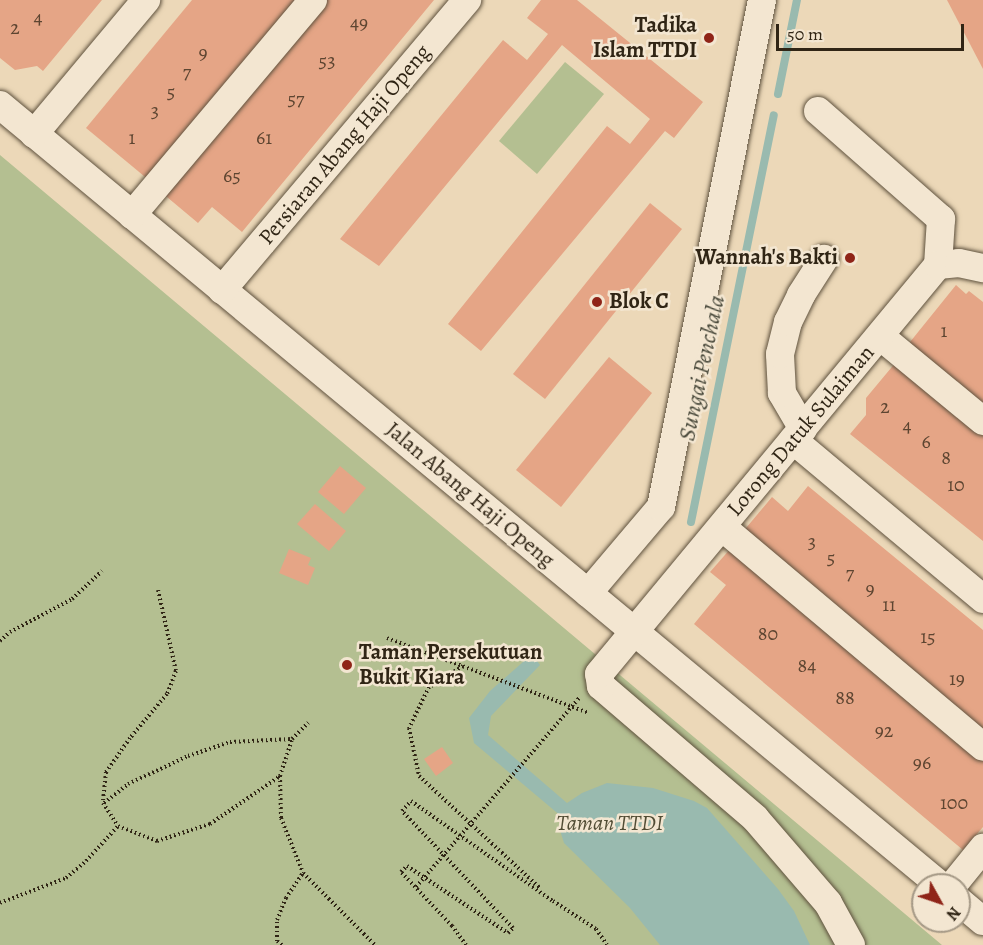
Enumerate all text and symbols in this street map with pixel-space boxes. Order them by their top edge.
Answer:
house number: 4 [33,5,43,29]
house number: 49 [350,10,368,34]
place label: Tadika Islam TTDI [593,12,697,63]
scale bar [779,12,966,50]
house number: 2 [10,15,20,39]
text: 50 m [787,22,823,46]
marker: Tadika Islam TTDI [702,31,716,45]
house number: 9 [198,40,208,64]
street label: Persiaran Abang Haji Openg [254,40,436,250]
house number: 53 [319,48,335,72]
house number: 7 [183,59,191,83]
house number: 5 [167,79,175,103]
house number: 57 [288,86,304,110]
house number: 3 [151,98,159,122]
house number: 1 [129,125,135,149]
house number: 61 [256,125,272,149]
house number: 65 [223,163,241,187]
place label: Wannah's Bakti [696,245,838,271]
marker: Wannah's Bakti [843,251,857,265]
place label: Blok C [609,289,669,315]
water label: Sungai Penchala [673,293,731,443]
marker: Blok C [590,295,604,309]
house number: 1 [941,318,947,342]
street label: Lorong Datuk Sulaiman [722,340,880,522]
house number: 2 [880,394,890,418]
house number: 4 [902,413,912,437]
street label: Jalan Abang Haji Openg [380,417,560,573]
house number: 6 [921,429,931,453]
house number: 8 [941,445,951,469]
house number: 10 [947,472,965,496]
house number: 3 [808,529,816,553]
house number: 5 [827,545,835,569]
house number: 7 [846,560,854,584]
house number: 9 [865,576,875,600]
house number: 11 [882,592,896,616]
house number: 80 [758,621,778,645]
house number: 15 [920,624,936,648]
place label: Taman Persekutuan Bukit Kiara [359,639,542,690]
house number: 84 [798,653,816,677]
marker: Taman Persekutuan Bukit Kiara [340,658,354,672]
house number: 19 [949,666,965,690]
house number: 88 [835,685,855,709]
house number: 92 [875,718,893,742]
house number: 96 [913,750,931,774]
house number: 100 [940,790,968,814]
park label: Taman TTDI [557,811,663,837]
north arrow [911,873,971,933]
text: N [941,902,965,925]

